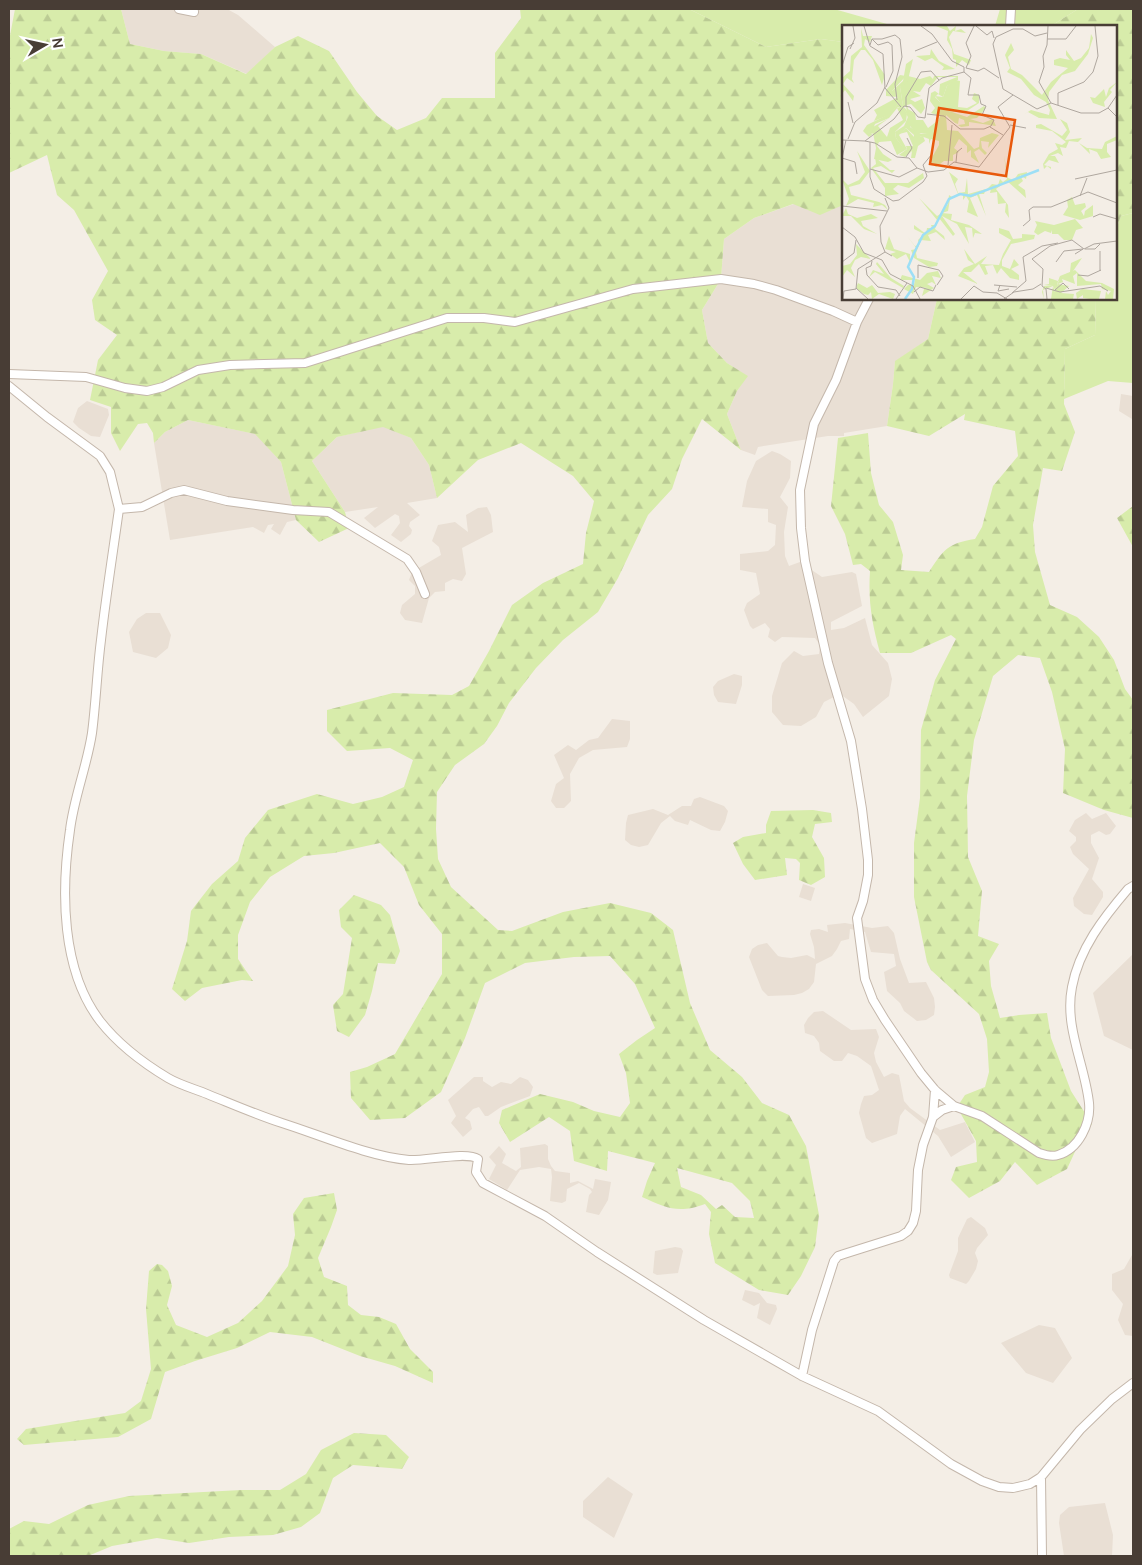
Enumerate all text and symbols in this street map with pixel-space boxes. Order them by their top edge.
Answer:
north arrow [20,20,70,70]
inset map [842,25,1117,300]
text: N [48,37,68,49]

